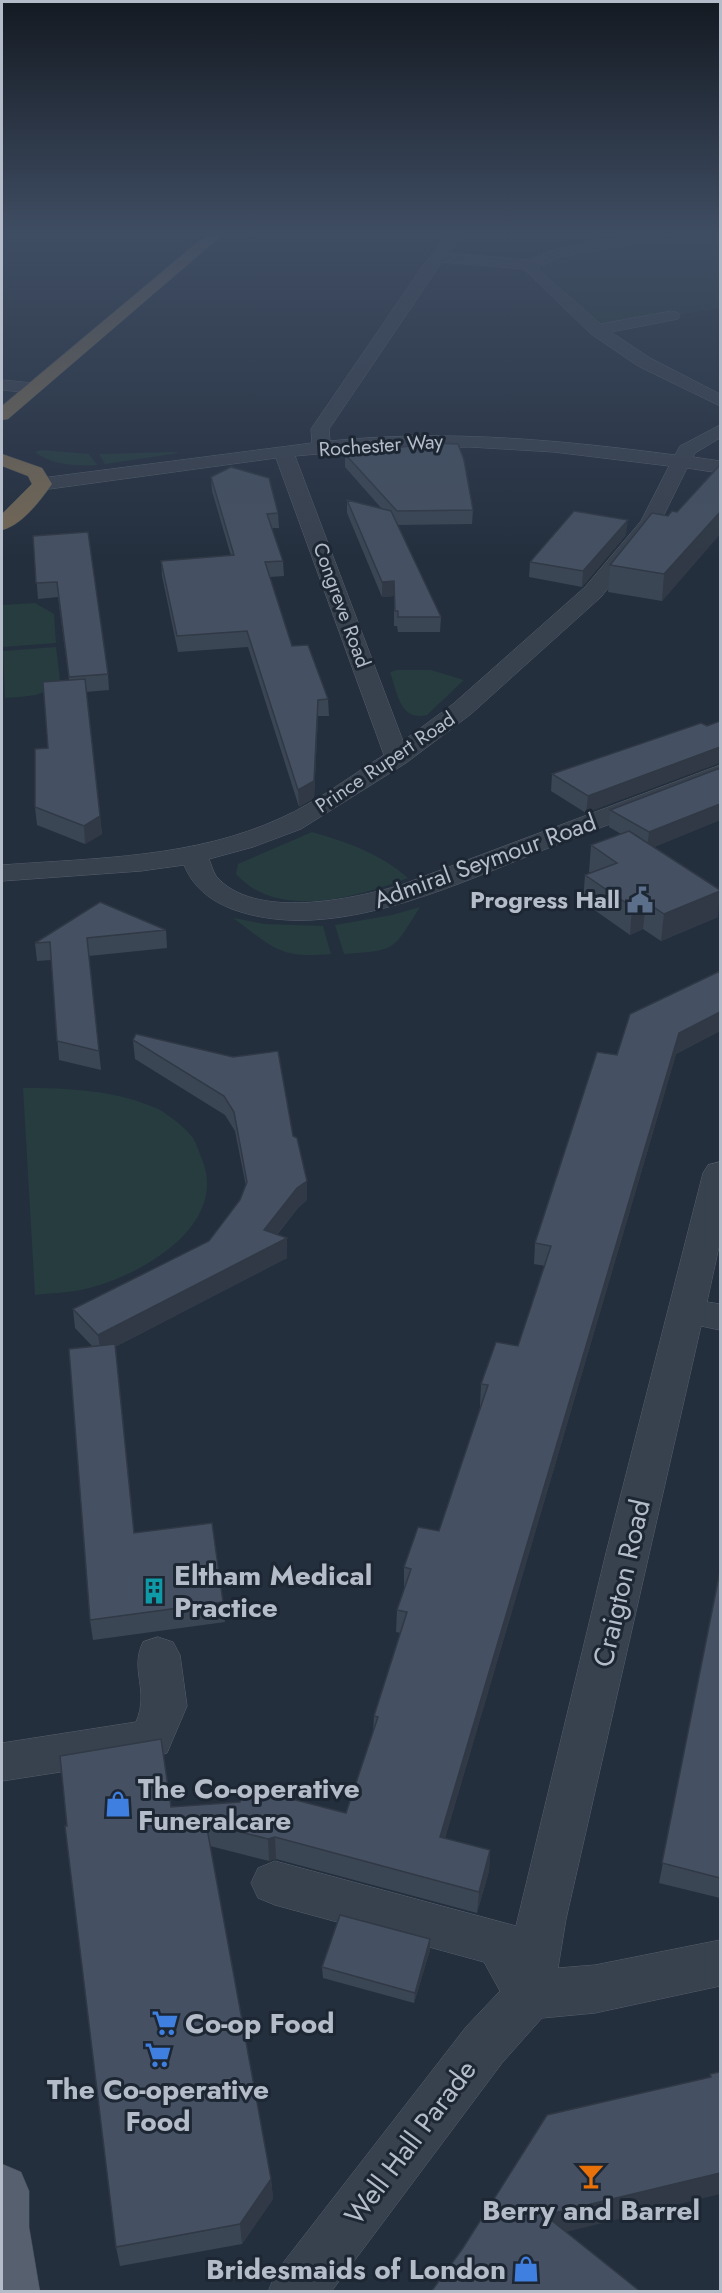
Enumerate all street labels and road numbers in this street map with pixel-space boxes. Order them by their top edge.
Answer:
street label: Rochester Way [318,427,444,464]
street label: Congreve Road [305,539,378,672]
street label: Prince Rupert Road [310,705,461,820]
street label: Admiral Seymour Road [369,804,601,917]
street label: Craigton Road [582,1495,661,1671]
street label: Well Hall Parade [335,2051,486,2233]

